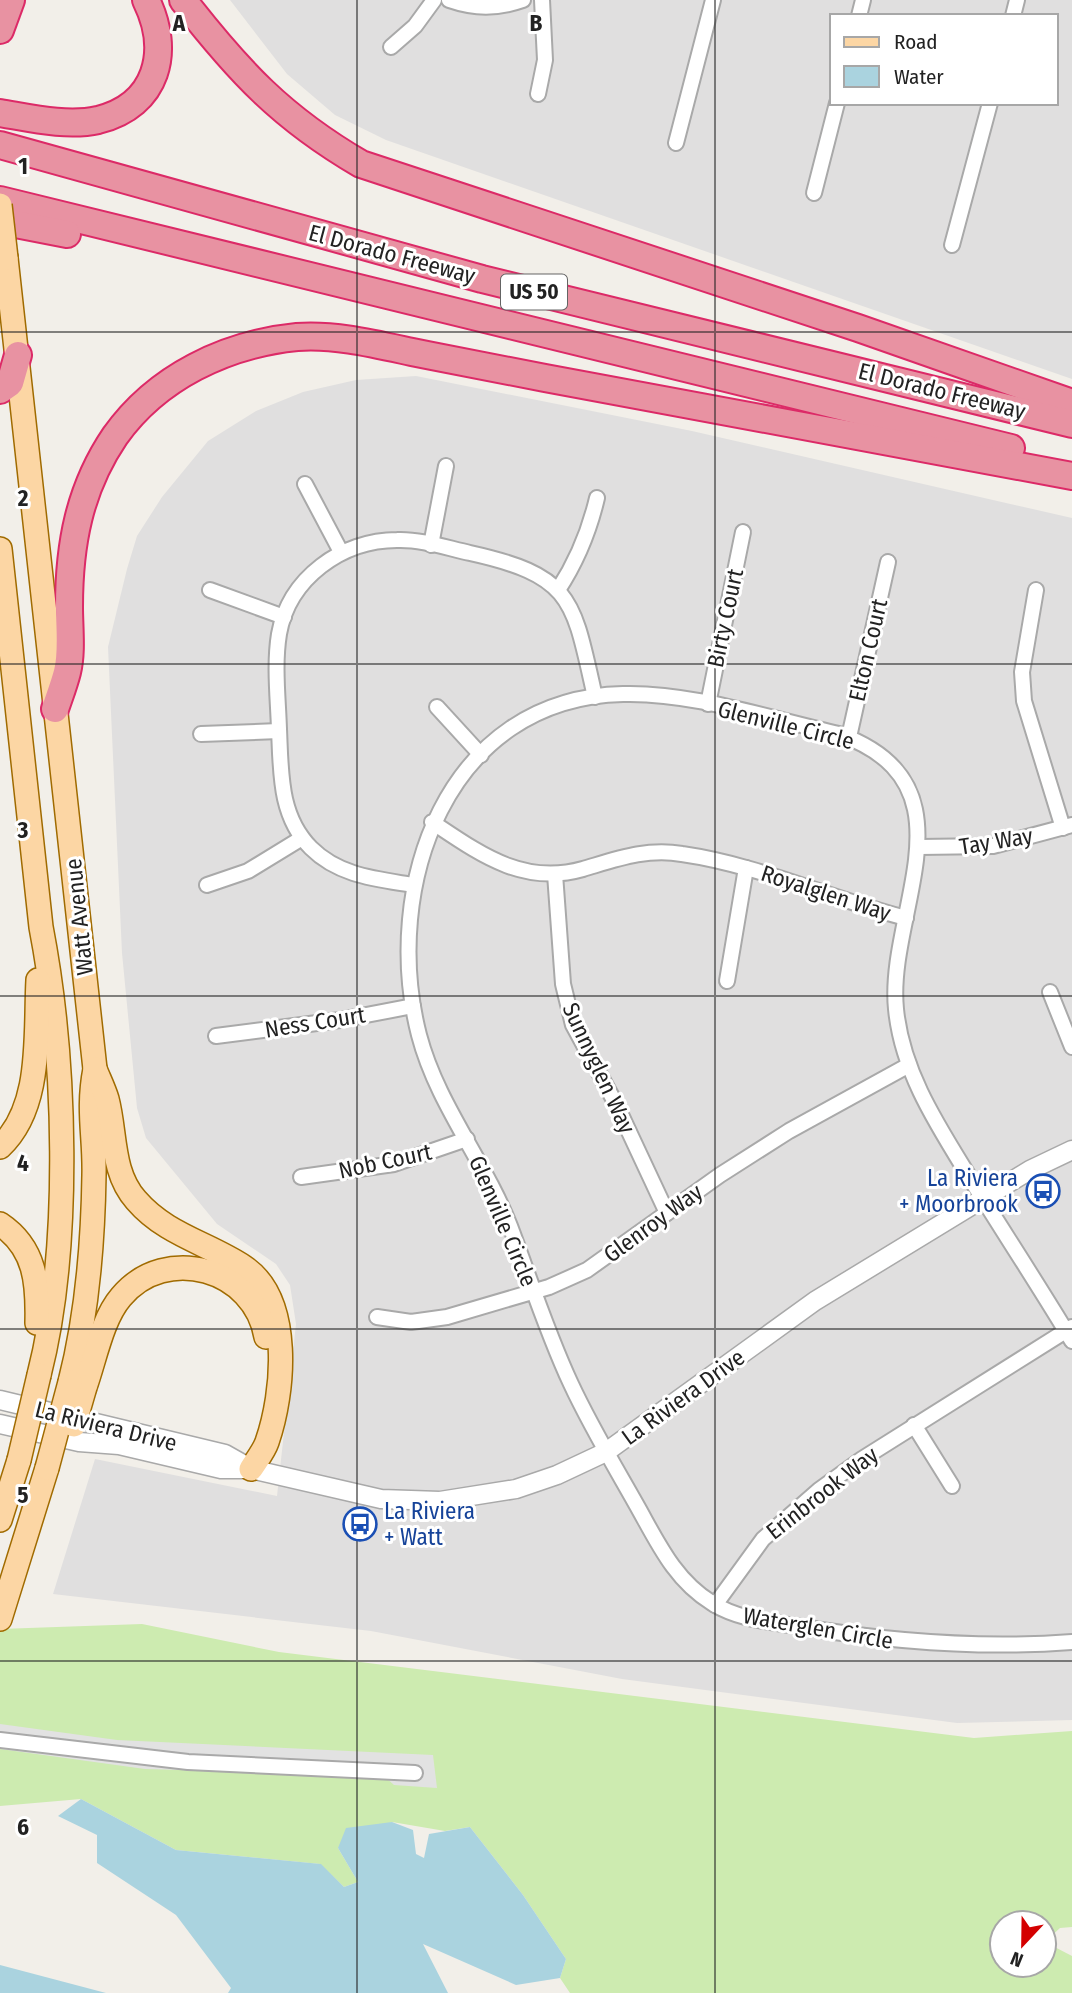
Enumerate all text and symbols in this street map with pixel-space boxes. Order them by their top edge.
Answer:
text: A [172,9,186,37]
text: B [530,9,543,37]
legend [830,14,1058,105]
text: Road [894,29,938,55]
text: Water [894,64,944,90]
text: 1 [18,152,28,180]
street label: El Dorado Freeway [306,218,479,290]
road number: US 50 [501,274,567,310]
street label: El Dorado Freeway [856,357,1029,425]
text: 2 [17,484,29,512]
street label: Birty Court [701,566,749,670]
street label: Elton Court [843,596,893,704]
street label: Glenville Circle [715,695,857,755]
text: 3 [17,816,29,844]
street label: Tay Way [957,821,1035,861]
street label: Watt Avenue [59,857,99,977]
street label: Royalglen Way [758,859,895,927]
street label: Sunnyglen Way [556,998,642,1139]
street label: Ness Court [263,1000,368,1044]
street label: Nob Court [336,1137,435,1185]
text: 4 [17,1149,29,1177]
street label: Glenville Circle [463,1151,543,1291]
place label: La Riviera + Moorbrook [899,1164,1018,1218]
bus stop icon: La Riviera + Moorbrook [1024,1172,1062,1210]
street label: Glenroy Way [598,1177,708,1268]
street label: La Riviera Drive [616,1343,750,1451]
street label: La Riviera Drive [32,1395,180,1457]
street label: Erinbrook Way [761,1440,884,1545]
text: 5 [17,1481,29,1509]
place label: La Riviera + Watt [384,1497,475,1551]
bus stop icon: La Riviera + Watt [341,1505,379,1543]
street label: Waterglen Circle [741,1601,895,1655]
text: 6 [17,1813,29,1841]
north arrow [988,1909,1058,1979]
text: N [1007,1947,1026,1972]

